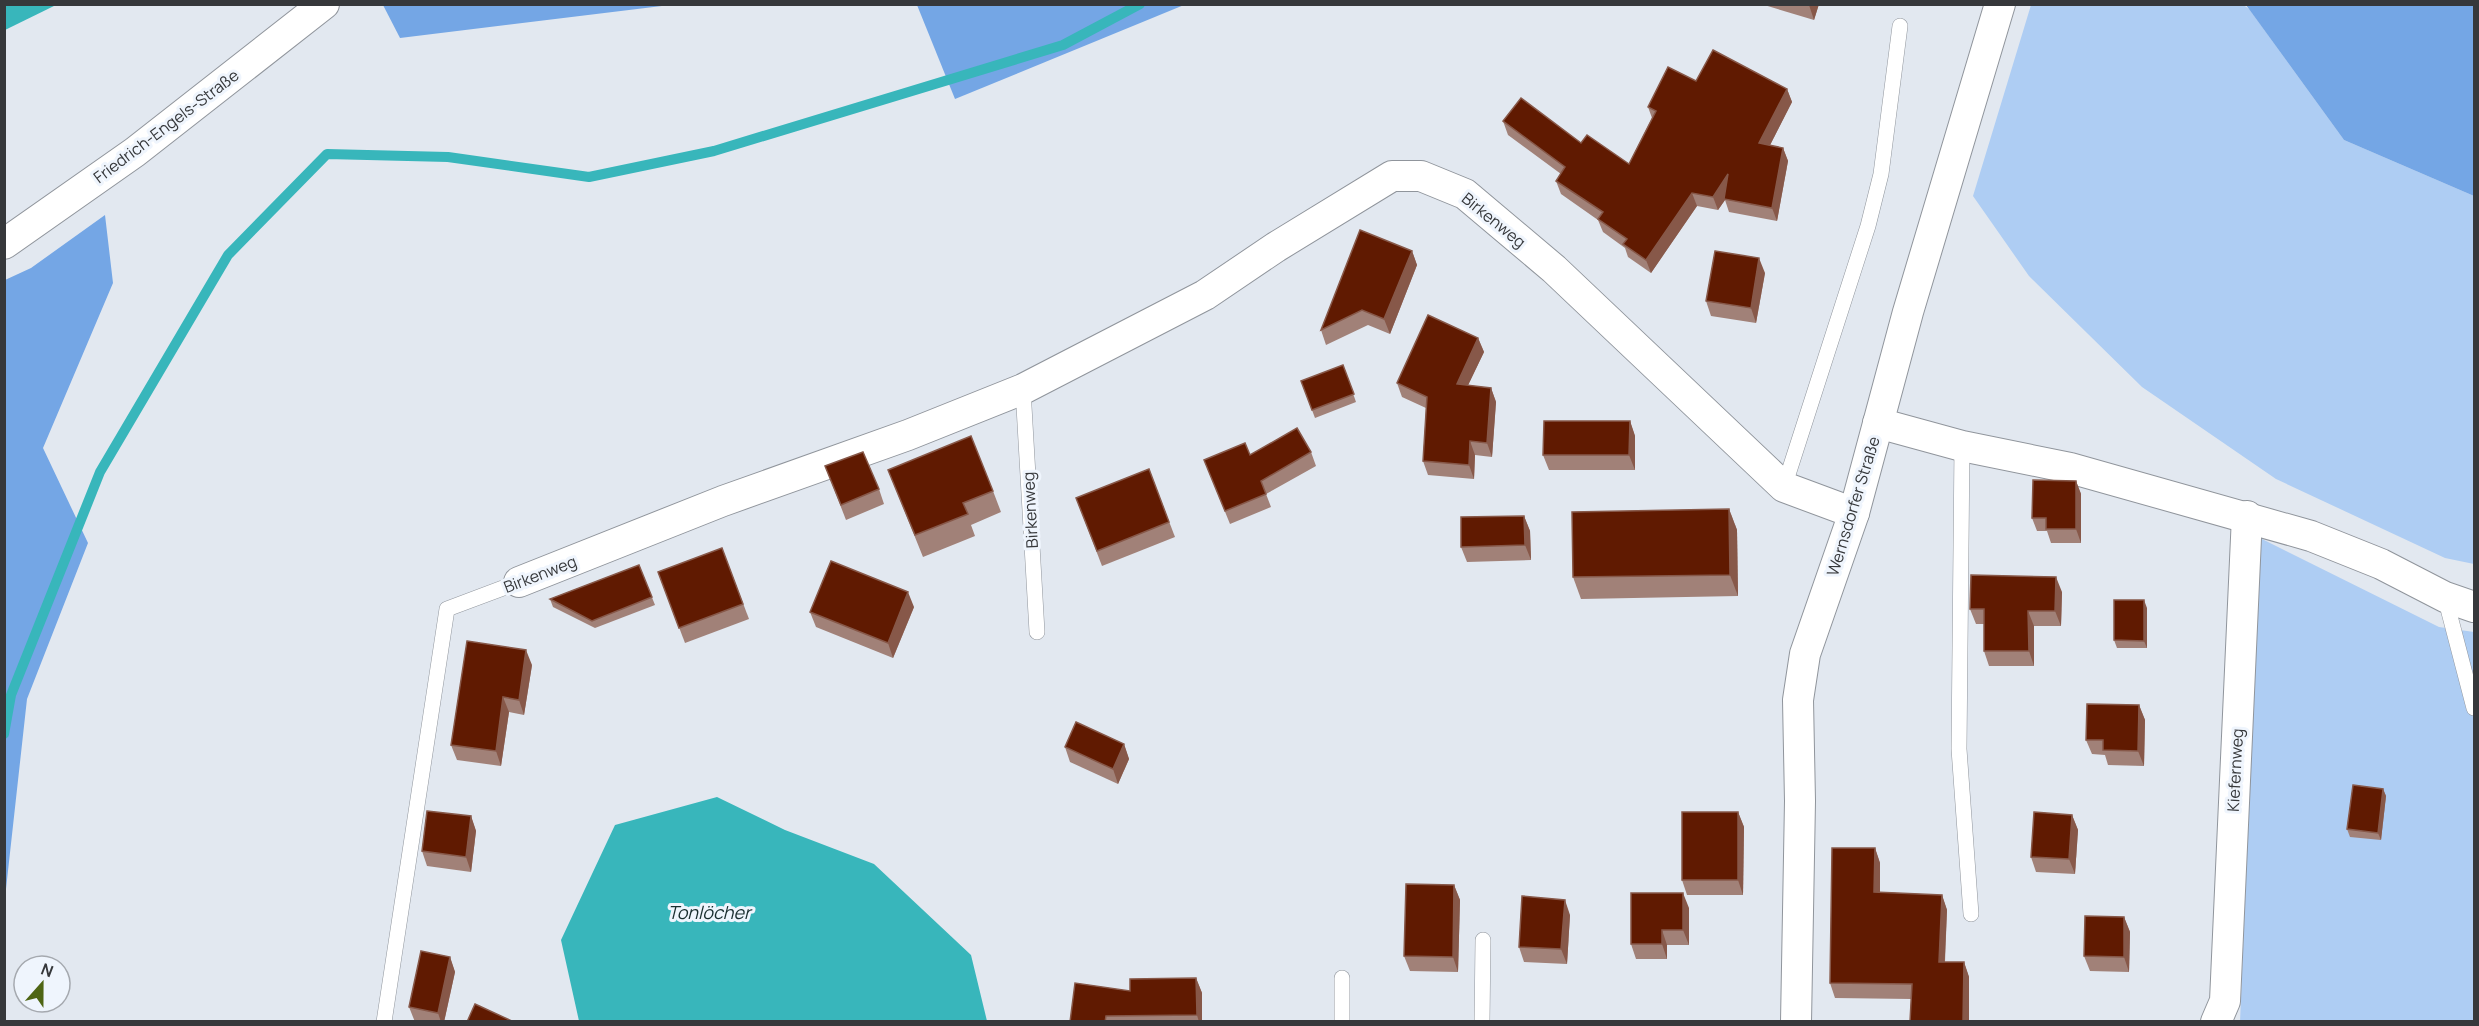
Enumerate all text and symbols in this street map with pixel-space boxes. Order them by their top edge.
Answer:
street label: Friedrich-Engels-Straße [89,64,243,188]
street label: Birkenweg [1457,187,1531,253]
street label: Wernsdorfer Straße [1821,433,1885,579]
street label: Birkenweg [1017,471,1043,549]
street label: Birkenweg [500,550,580,598]
street label: Kiefernweg [2222,728,2248,812]
water label: Tonlöcher [667,900,753,924]
north arrow [12,954,72,1014]
text: N [38,958,57,982]

